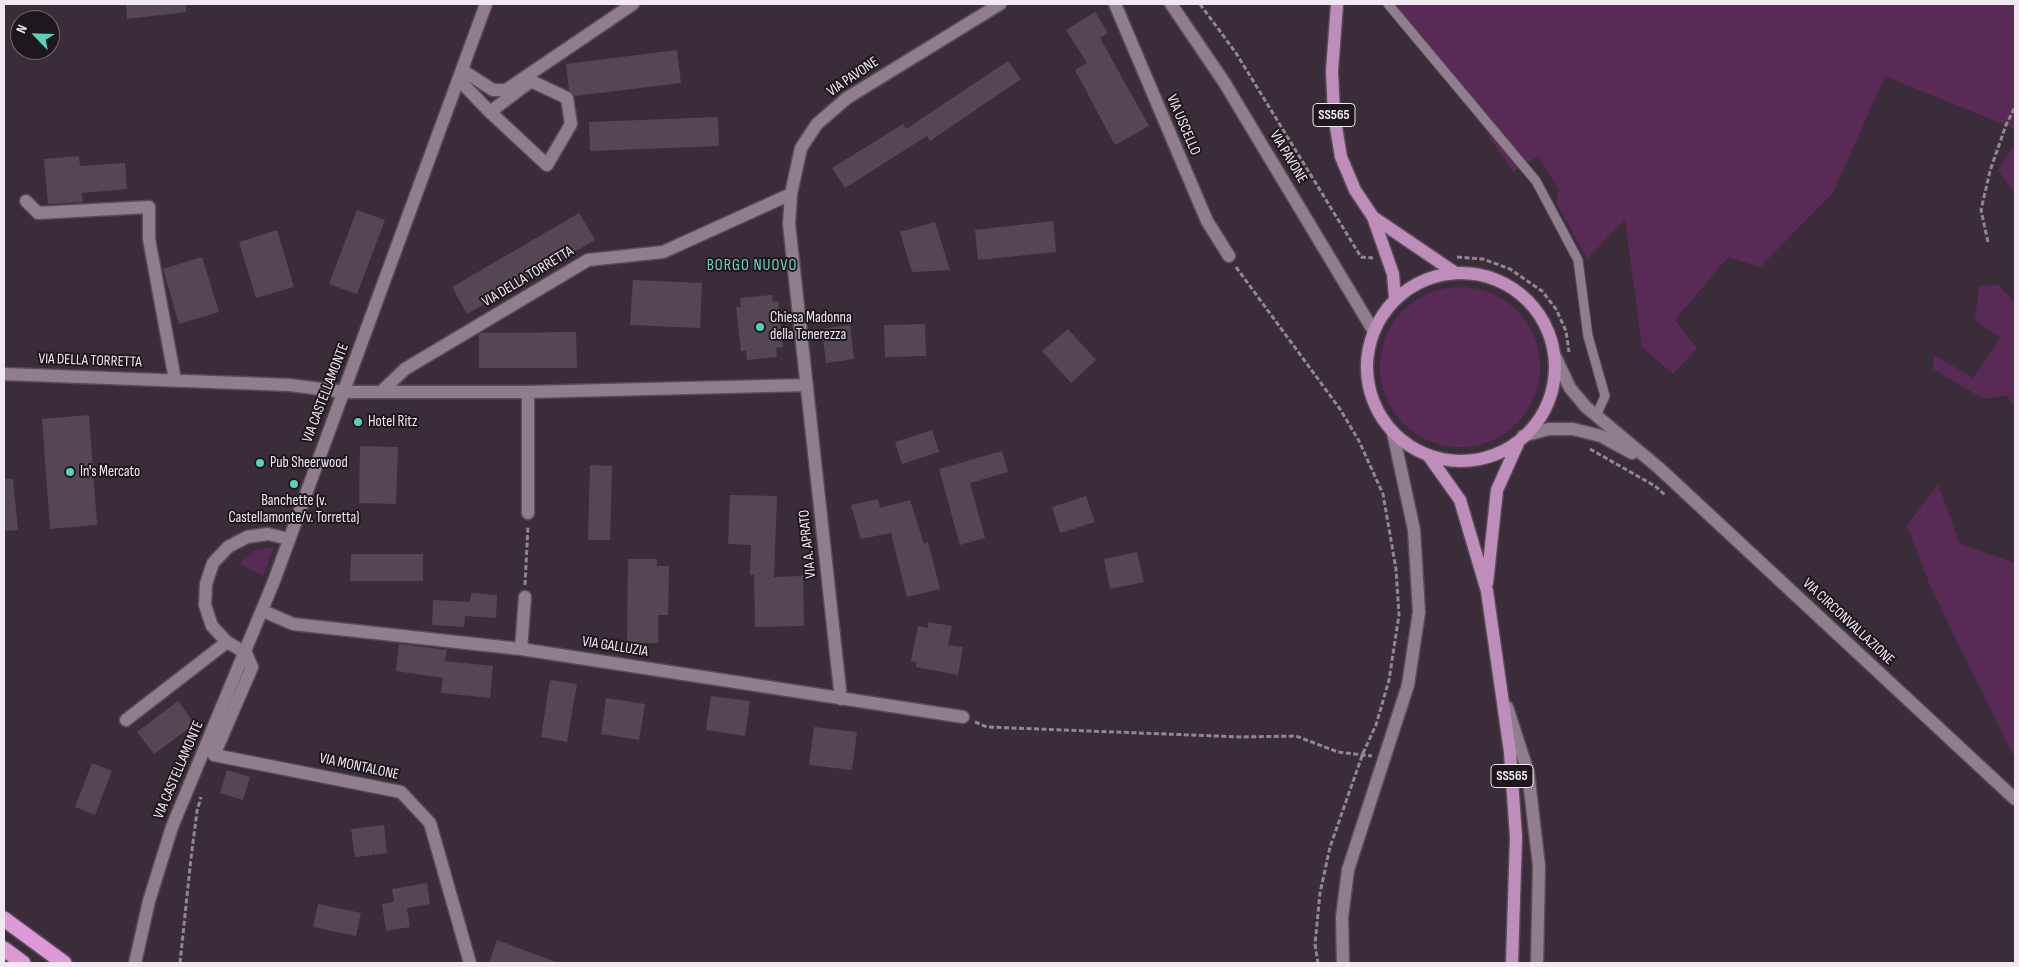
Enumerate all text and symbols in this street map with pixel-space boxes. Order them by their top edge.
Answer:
north arrow [10,10,60,60]
text: N [12,22,31,36]
street label: VIA PAVONE [824,53,882,101]
street label: VIA USCELLO [1162,92,1204,158]
road number: SS565 [1313,104,1355,126]
street label: VIA PAVONE [1265,127,1311,187]
street label: VIA DELLA TORRETTA [479,243,577,311]
district label: BORGO NUOVO [705,256,799,276]
place label: Chiesa Madonna della Tenerezza [770,309,852,344]
marker: Chiesa Madonna della Tenerezza [754,321,766,333]
street label: VIA CASTELLAMONTE [299,341,353,445]
street label: VIA DELLA TORRETTA [38,350,142,372]
place label: Hotel Ritz [368,413,417,431]
marker: Hotel Ritz [352,416,364,428]
place label: Pub Sheerwood [270,454,348,472]
marker: Pub Sheerwood [254,457,266,469]
place label: In's Mercato [80,463,140,481]
marker: In's Mercato [64,466,76,478]
marker: Banchette (v. Castellamonte/v. Torretta) [288,478,300,490]
place label: Banchette (v. Castellamonte/v. Torretta) [228,492,360,527]
street label: VIA A. APRATO [795,509,821,579]
street label: VIA CIRCONVALLAZIONE [1798,575,1898,669]
street label: VIA GALLUZIA [581,633,649,661]
street label: VIA CASTELLAMONTE [150,718,208,822]
street label: VIA MONTALONE [318,750,400,784]
road number: SS565 [1491,764,1533,788]

